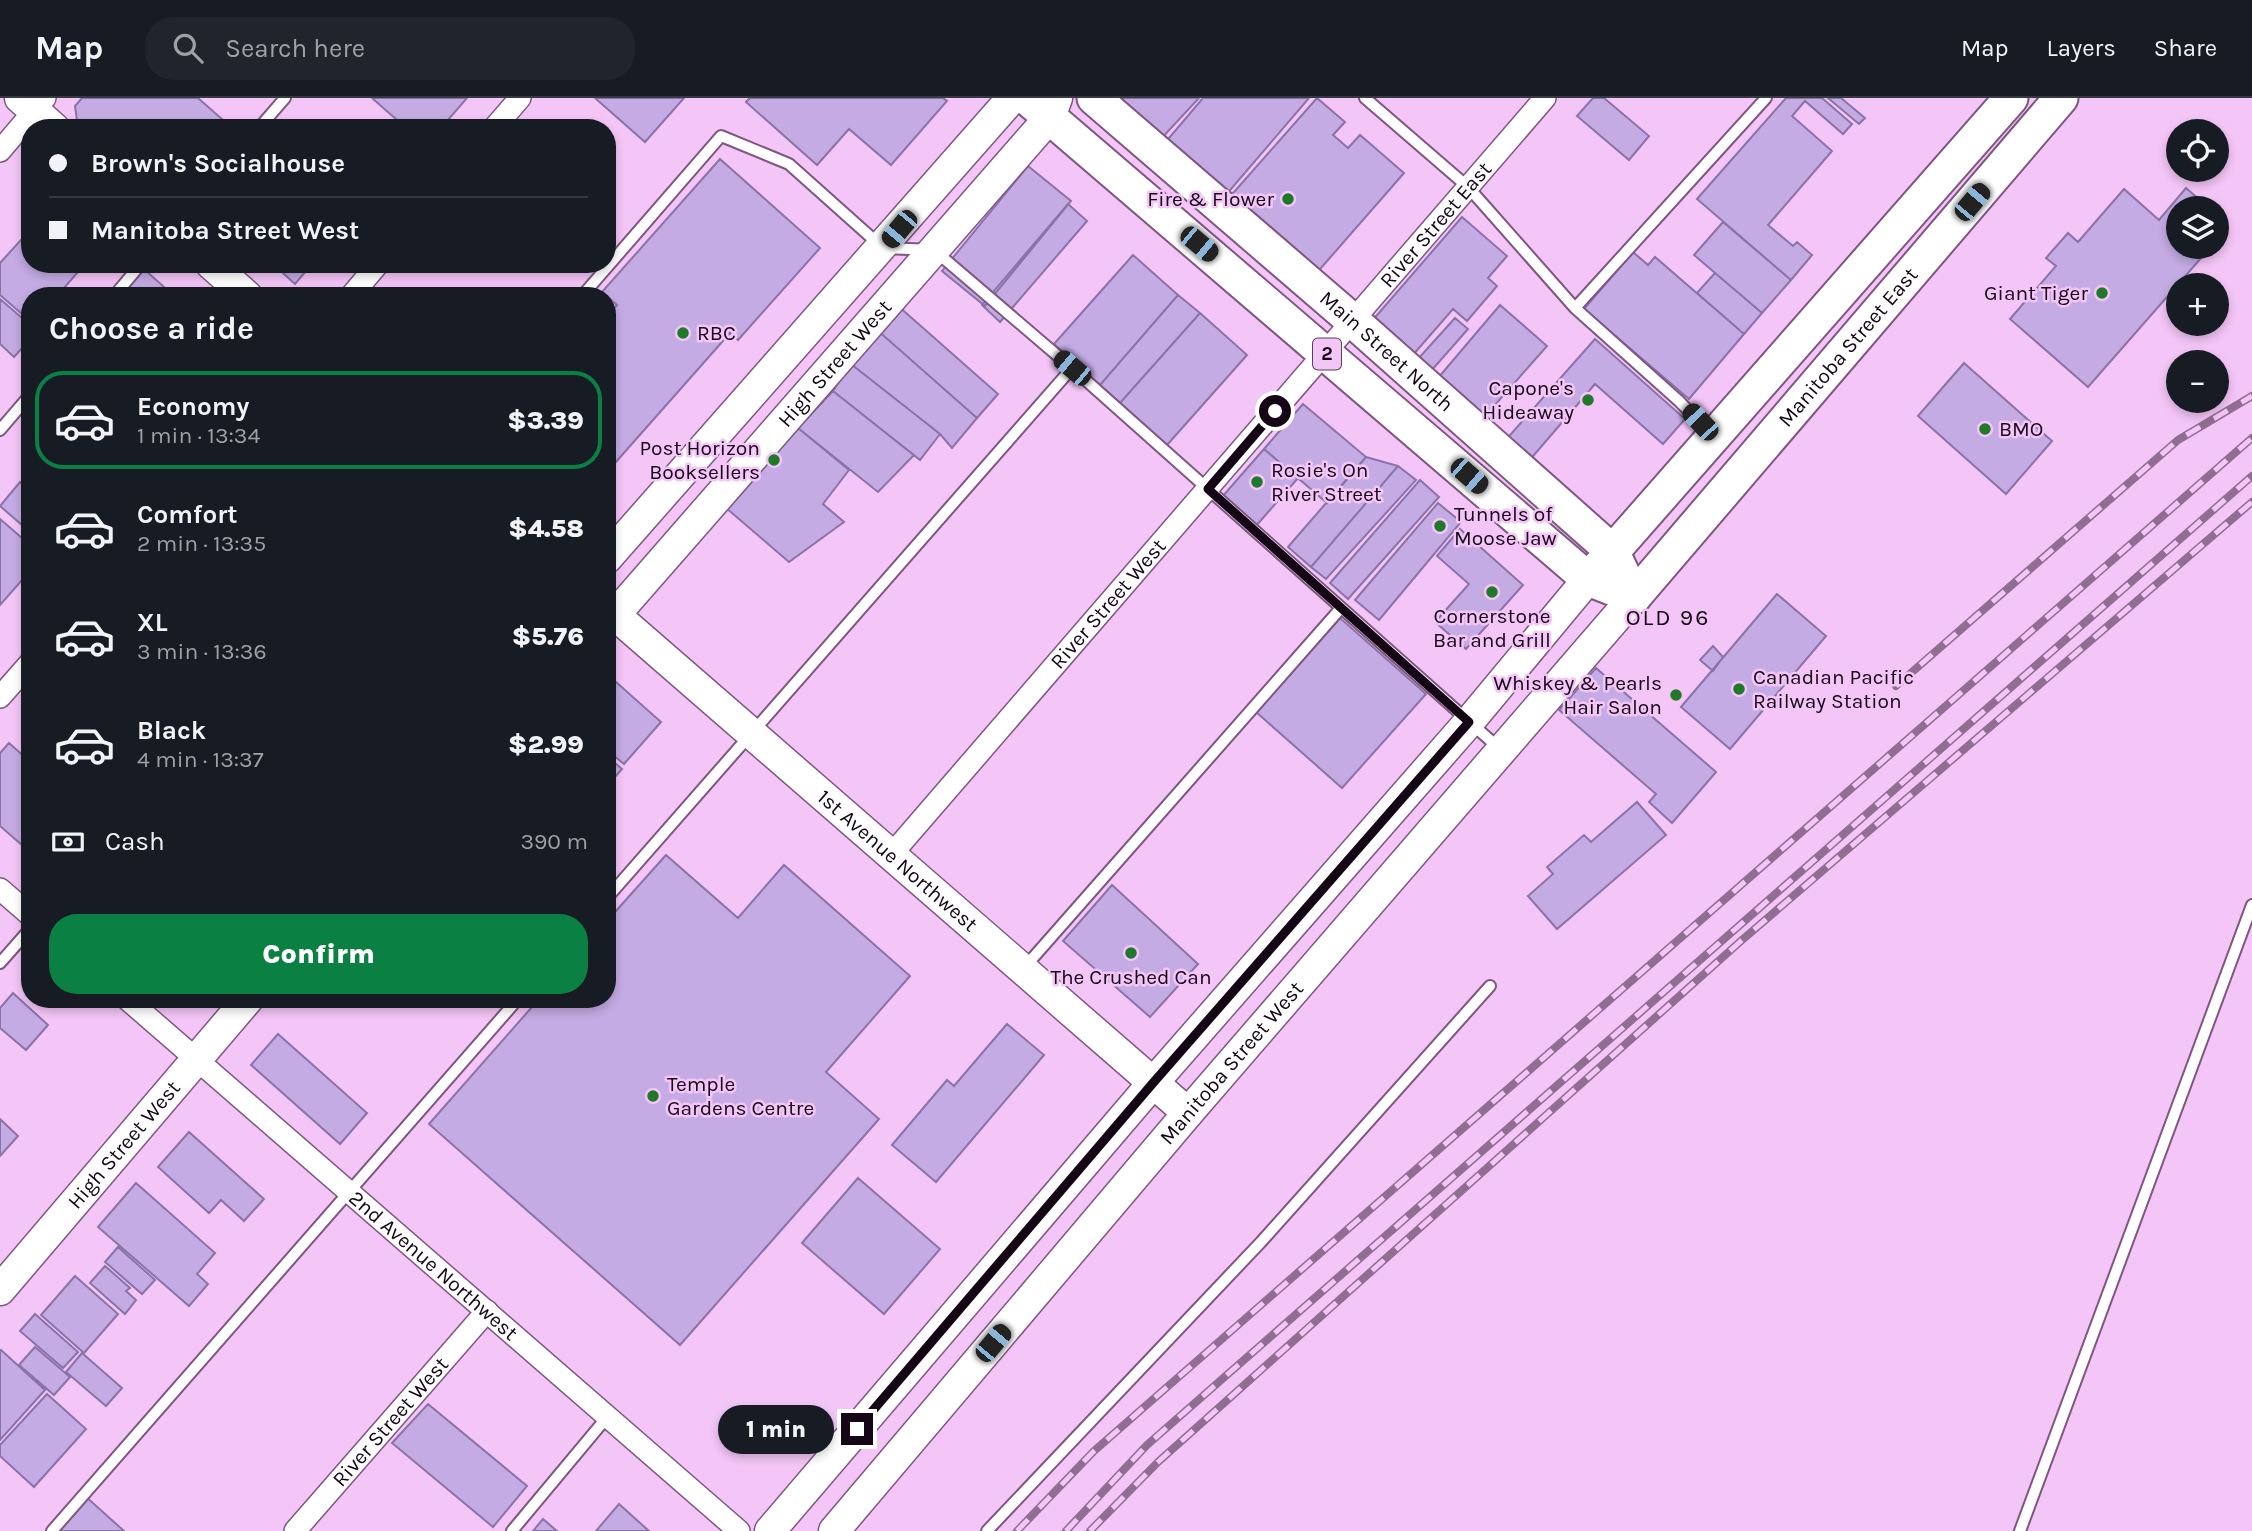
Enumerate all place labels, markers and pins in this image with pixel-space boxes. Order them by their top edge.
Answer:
place label: Fire & Flower [1147,187,1274,211]
marker: Fire & Flower [1280,191,1296,207]
place label: Giant Tiger [1984,281,2088,305]
marker: Giant Tiger [2094,285,2110,301]
place label: RBC [697,321,736,345]
marker: RBC [675,325,691,341]
place label: Capone's Hideaway [1482,376,1574,424]
marker: Capone's Hideaway [1580,392,1596,408]
place label: BMO [1999,417,2043,441]
marker: BMO [1977,421,1993,437]
place label: Post Horizon Booksellers [640,436,760,484]
marker: Post Horizon Booksellers [766,452,782,468]
place label: Rosie's On River Street [1271,458,1382,506]
marker: Rosie's On River Street [1249,474,1265,490]
place label: Tunnels of Moose Jaw [1454,502,1557,550]
marker: Tunnels of Moose Jaw [1432,518,1448,534]
marker: Cornerstone Bar and Grill [1484,584,1500,600]
place label: Cornerstone Bar and Grill [1433,604,1551,652]
place label: Canadian Pacific Railway Station [1753,665,1914,713]
place label: Whiskey & Pearls Hair Salon [1493,671,1662,719]
marker: Canadian Pacific Railway Station [1731,681,1747,697]
marker: Whiskey & Pearls Hair Salon [1668,687,1684,703]
marker: The Crushed Can [1123,945,1139,961]
place label: The Crushed Can [1050,965,1212,989]
place label: Temple Gardens Centre [667,1072,814,1120]
marker: Temple Gardens Centre [645,1088,661,1104]

